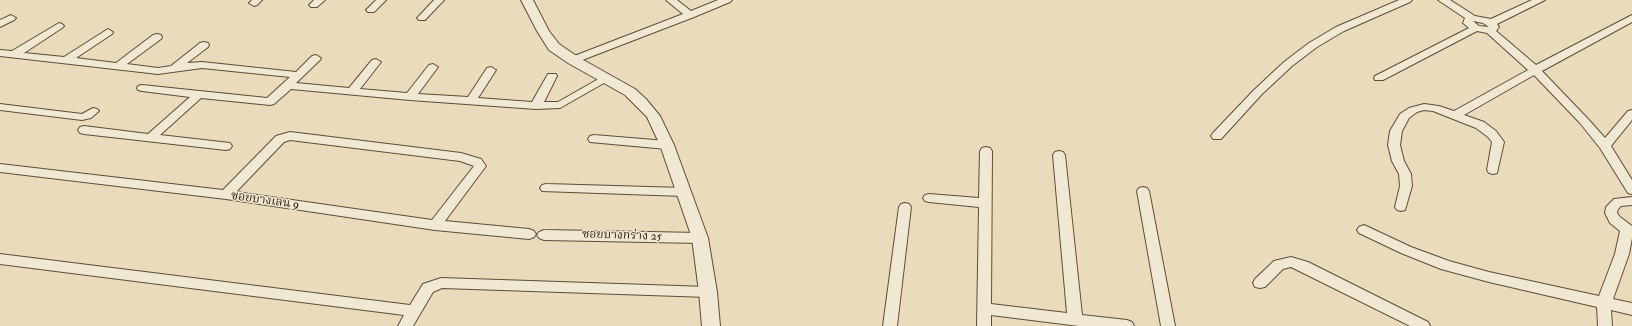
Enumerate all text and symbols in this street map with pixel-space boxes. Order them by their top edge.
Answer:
street label: ซอยบางเลน 9 [230,189,300,213]
street label: ซอยบางกร่าง 25 [582,227,662,245]

